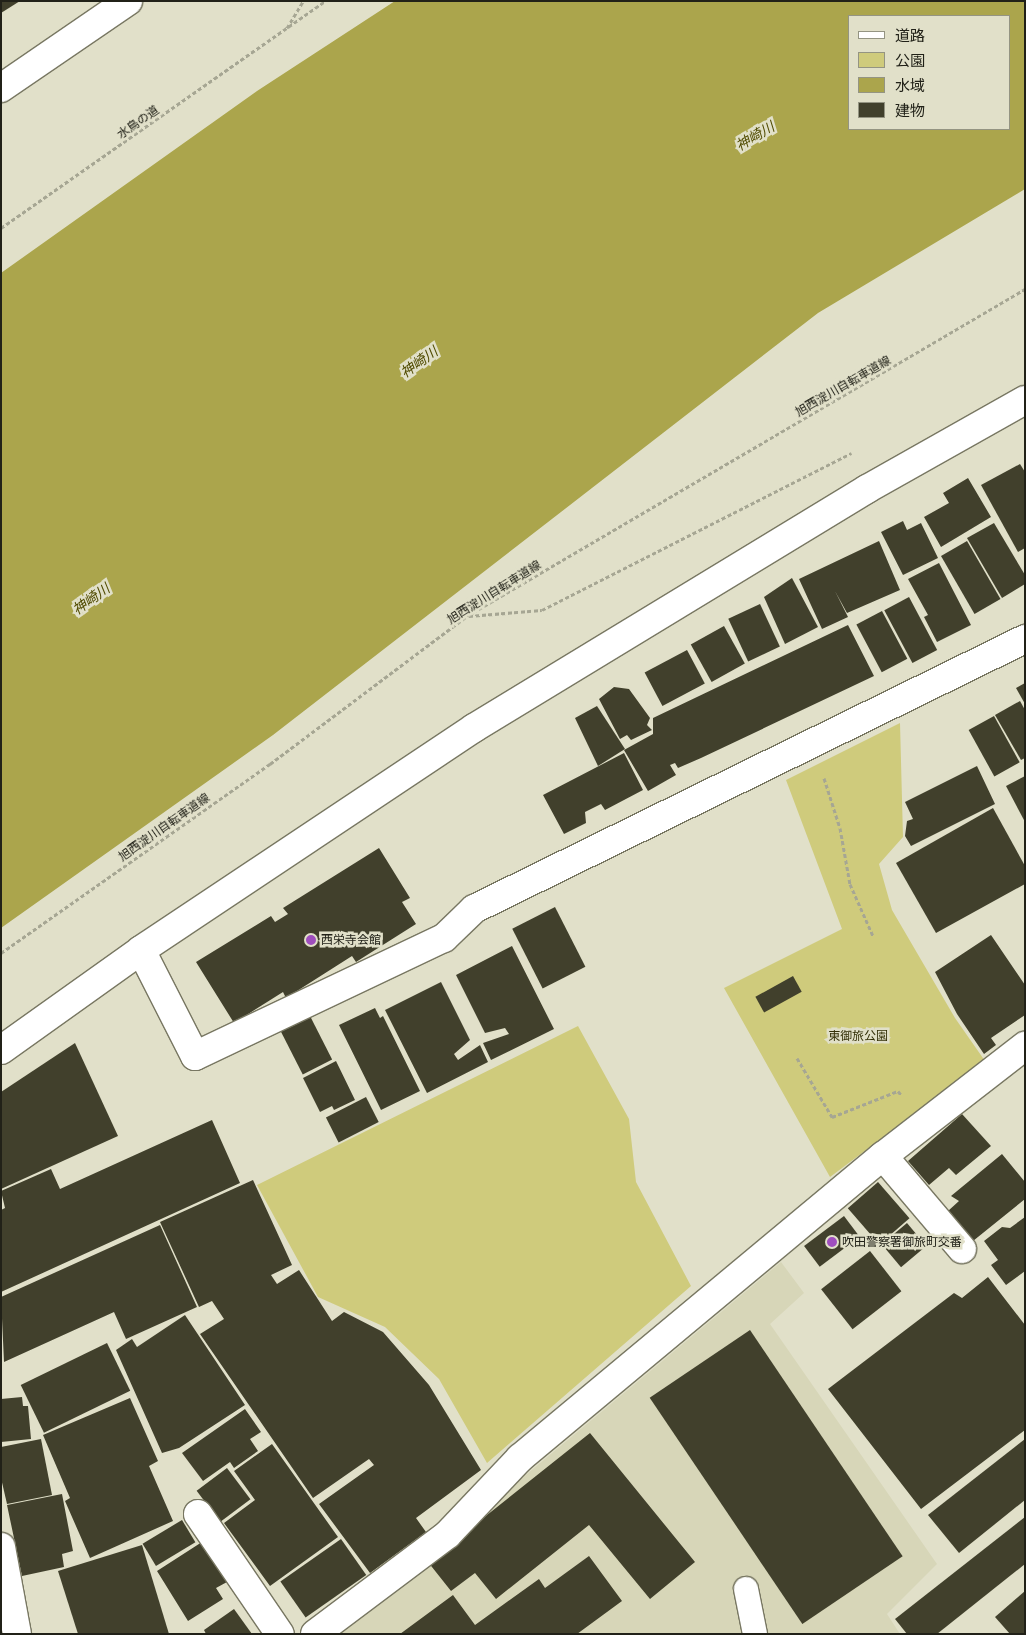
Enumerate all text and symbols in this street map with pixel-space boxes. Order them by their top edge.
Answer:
legend [848,15,1011,130]
text: 道路 [895,26,925,45]
text: 公園 [895,51,925,70]
text: 水域 [895,76,925,95]
text: 建物 [895,101,925,120]
street label: 水鳥の道 [114,102,162,142]
water label: 神崎川 [733,118,777,154]
water label: 神崎川 [397,343,441,381]
street label: 旭西淀川自転車道線 [793,353,893,419]
street label: 旭西淀川自転車道線 [444,557,544,627]
water label: 神崎川 [69,580,113,618]
street label: 旭西淀川自転車道線 [116,790,212,864]
place label: 西栄寺会館 [321,933,381,947]
marker: 西栄寺会館 [305,934,317,946]
park label: 東御旅公園 [828,1029,888,1043]
place label: 吹田警察署御旅町交番 [842,1235,962,1249]
marker: 吹田警察署御旅町交番 [826,1236,838,1248]

